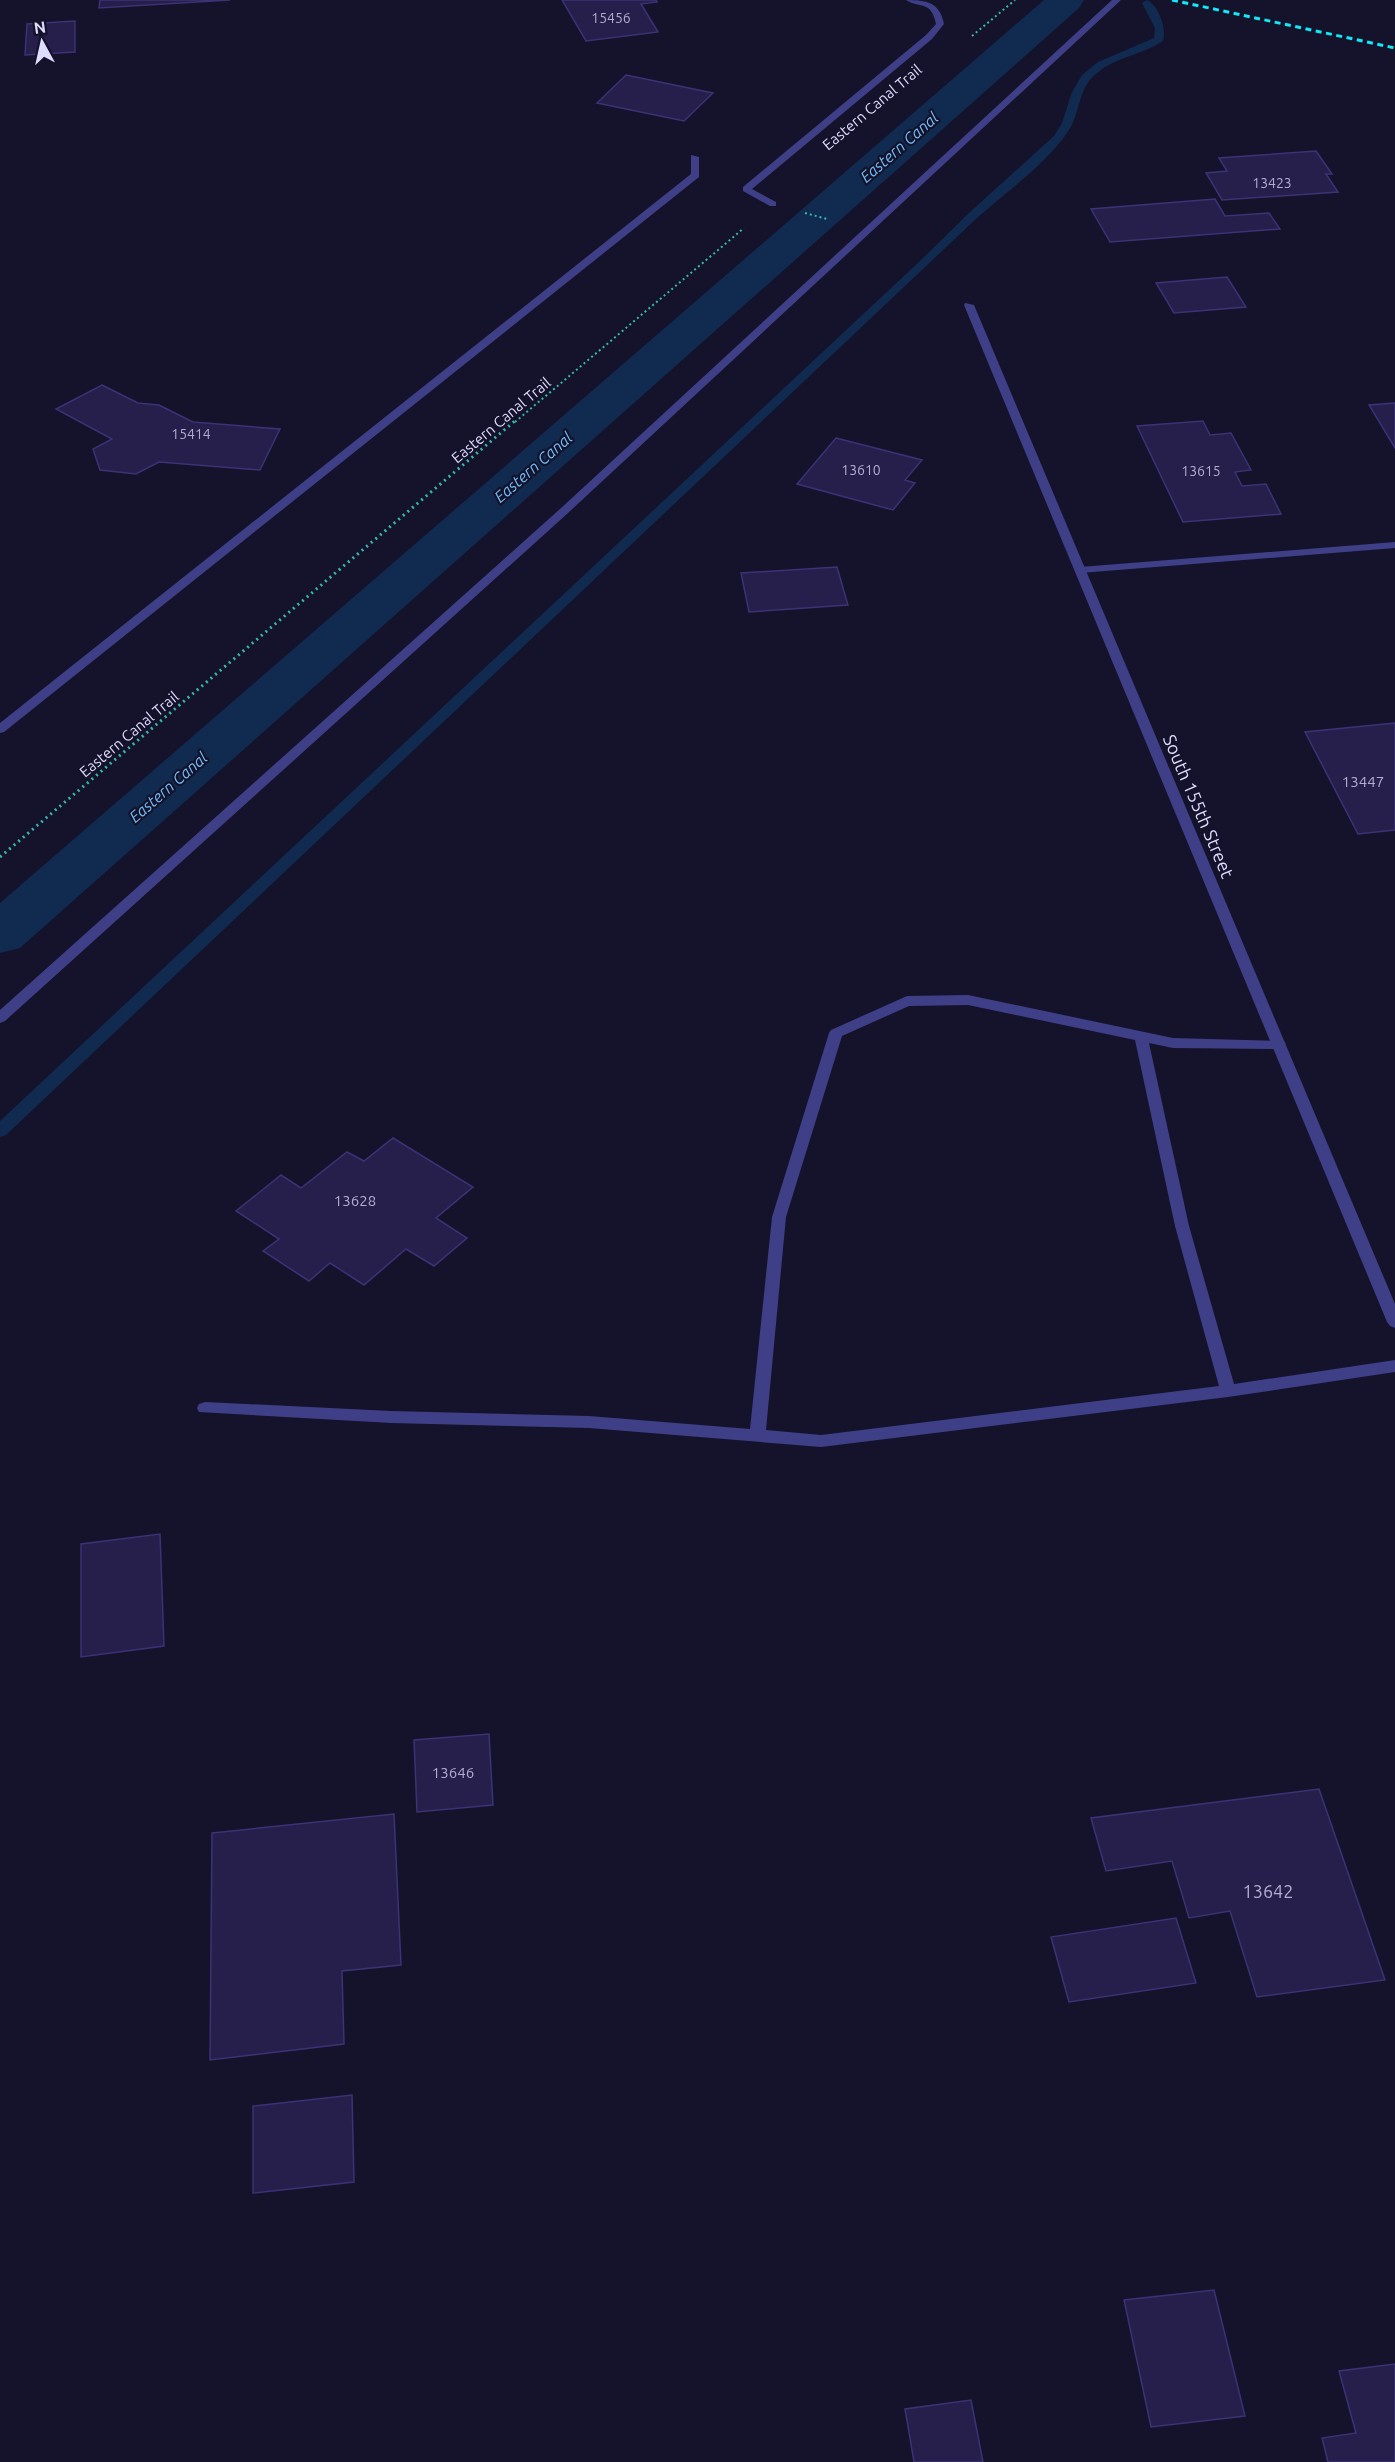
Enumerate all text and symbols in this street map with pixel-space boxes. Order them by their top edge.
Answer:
house number: 15456 [591,10,631,26]
north arrow [12,12,72,72]
text: N [33,17,47,37]
street label: Eastern Canal Trail [819,60,925,154]
water label: Eastern Canal [856,108,942,186]
house number: 13423 [1252,175,1292,191]
street label: Eastern Canal Trail [448,373,554,467]
house number: 15414 [171,426,211,442]
water label: Eastern Canal [490,428,576,506]
house number: 13610 [841,462,881,478]
house number: 13615 [1181,463,1221,479]
street label: Eastern Canal Trail [76,688,182,780]
street label: South 155th Street [1160,731,1238,881]
water label: Eastern Canal [125,748,211,826]
house number: 13447 [1342,773,1384,790]
house number: 13628 [334,1192,376,1209]
house number: 13646 [432,1764,474,1781]
house number: 13642 [1243,1881,1293,1901]

